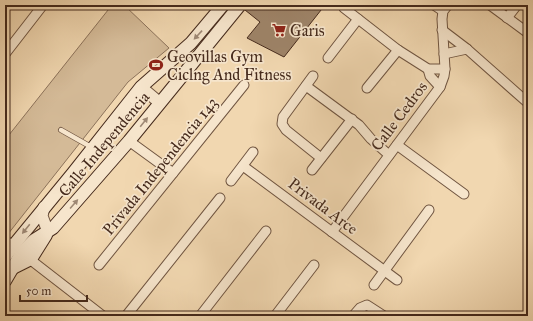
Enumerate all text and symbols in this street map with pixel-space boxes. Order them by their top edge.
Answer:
place label: Garis [290,21,325,40]
supermarket icon: Garis [271,22,287,38]
one-way arrow [193,30,203,40]
place label: Geovillas Gym Ciclng And Fitness [167,47,291,85]
sports icon: Geovillas Gym Ciclng And Fitness [148,57,164,73]
street label: Calle Cedros [367,77,431,154]
street label: Calle Independencia [55,87,154,200]
street label: Privada Independencia 143 [99,93,221,239]
one-way arrow [140,116,149,127]
street label: Privada Arce [285,174,362,238]
one-way arrow [70,198,79,209]
one-way arrow [22,224,31,235]
scale bar [20,277,87,303]
text: 50 m [26,284,51,298]

